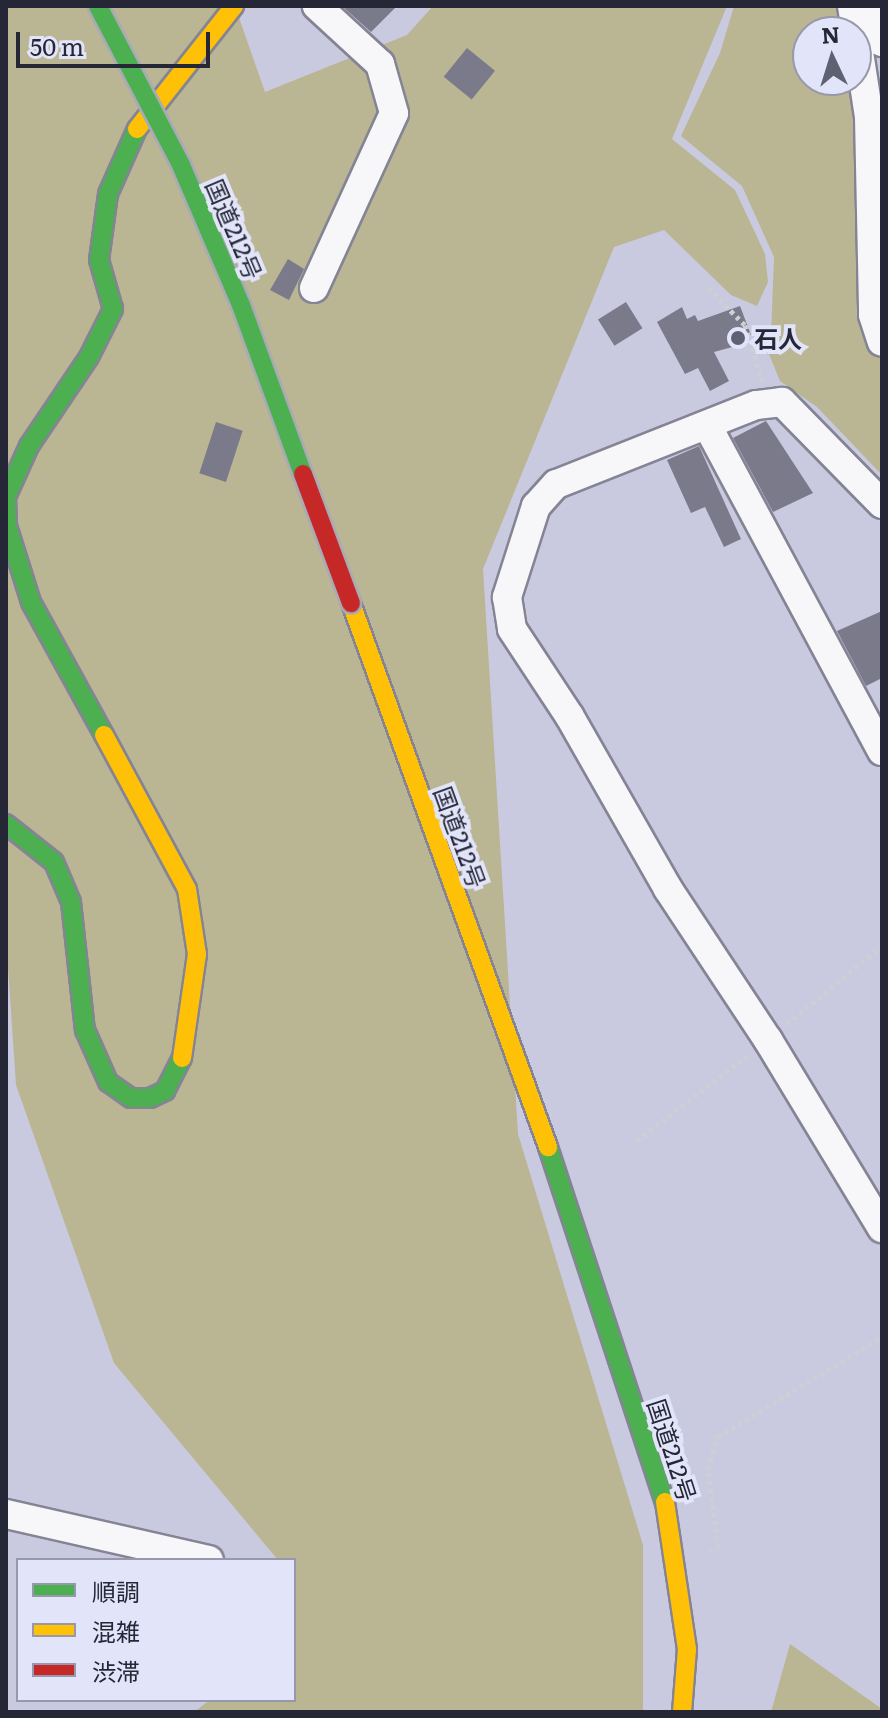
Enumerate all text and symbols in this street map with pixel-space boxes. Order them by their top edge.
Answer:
scale bar [20,16,214,66]
north arrow [792,16,872,96]
text: N [820,16,841,51]
text: 50 m [30,28,84,63]
street label: 国道212号 [201,175,269,283]
place label: 石人 [754,324,802,352]
marker: 石人 [729,329,747,347]
street label: 国道212号 [429,782,493,892]
street label: 国道212号 [643,1395,703,1505]
legend [16,1558,296,1702]
text: 順調 [92,1573,140,1608]
text: 混雑 [92,1613,140,1648]
text: 渋滞 [92,1653,140,1688]

